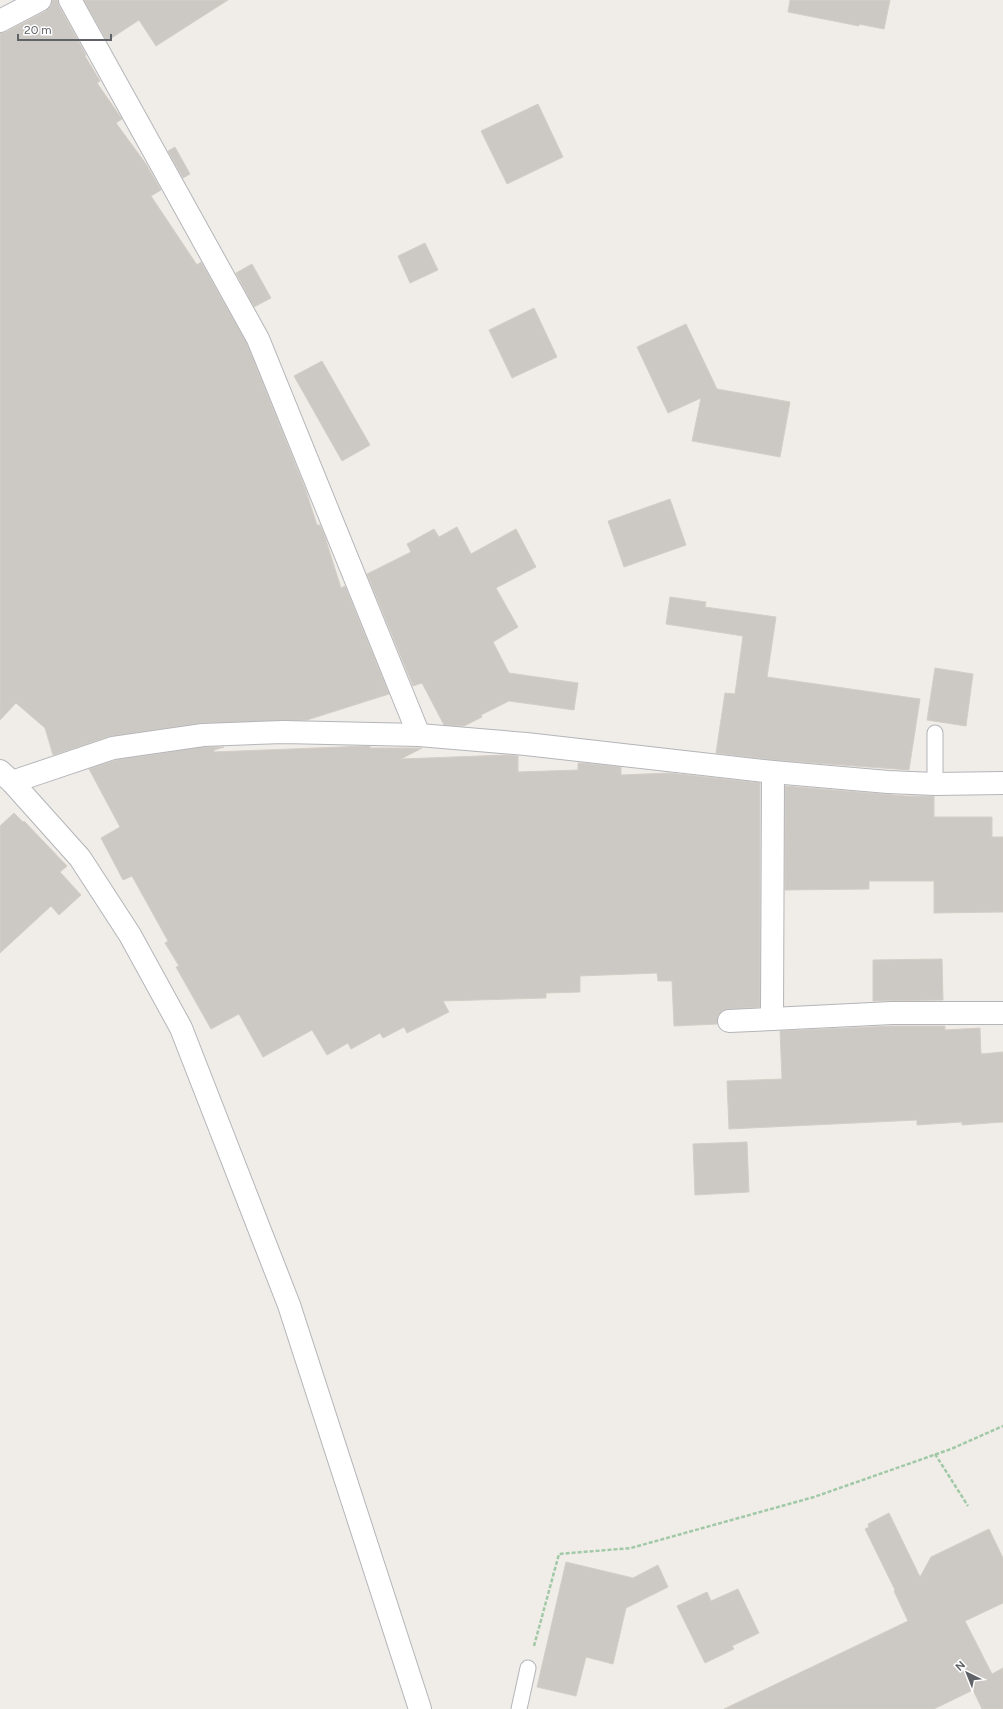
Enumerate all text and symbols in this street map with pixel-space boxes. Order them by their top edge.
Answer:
scale bar [18,16,111,42]
text: 20 m [24,23,52,37]
north arrow [947,1653,987,1693]
text: N [953,1658,968,1674]

